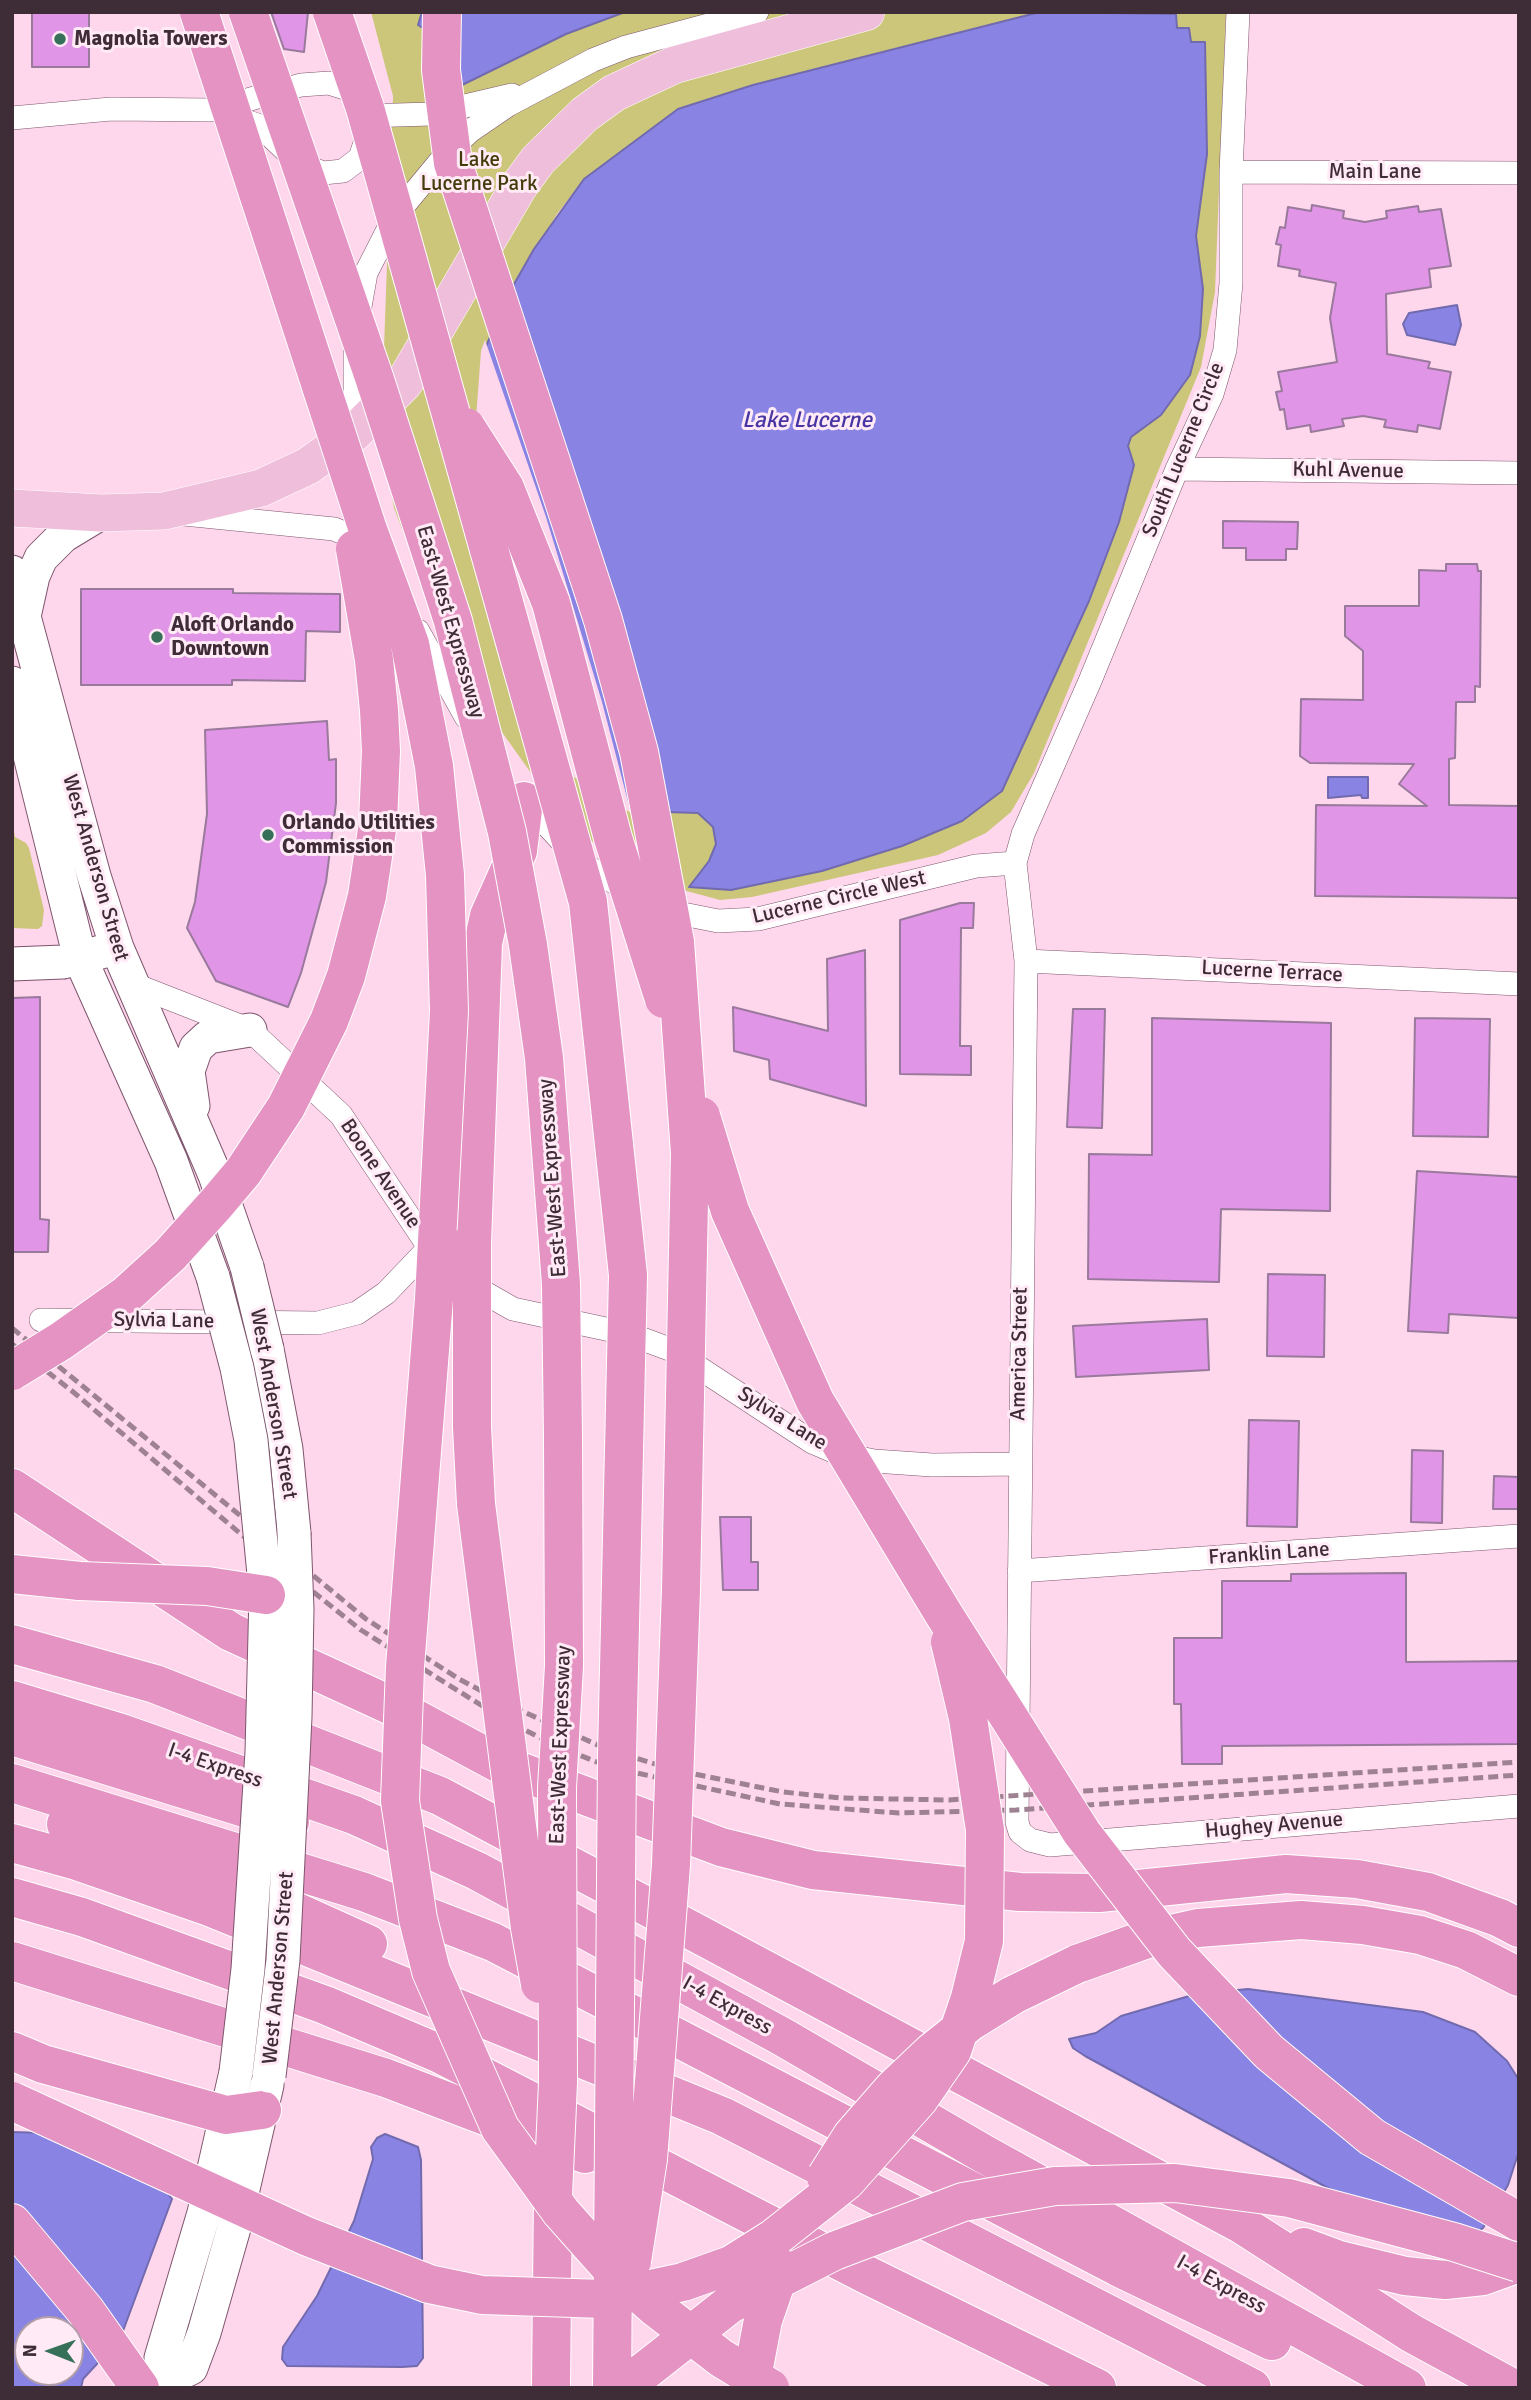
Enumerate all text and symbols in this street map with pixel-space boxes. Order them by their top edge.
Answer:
place label: Magnolia Towers [74,26,227,52]
marker: Magnolia Towers [52,31,68,47]
park label: Lake Lucerne Park [421,147,537,197]
street label: Main Lane [1329,159,1421,185]
street label: South Lucerne Circle [1137,359,1231,541]
water label: Lake Lucerne [742,407,872,435]
street label: Kuhl Avenue [1292,457,1404,485]
street label: East-West Expressway [410,523,490,721]
place label: Aloft Orlando Downtown [171,612,294,662]
marker: Aloft Orlando Downtown [149,629,165,645]
street label: West Anderson Street [56,772,134,964]
place label: Orlando Utilities Commission [282,810,435,860]
marker: Orlando Utilities Commission [260,827,276,843]
street label: Lucerne Circle West [750,866,928,930]
street label: Lucerne Terrace [1201,956,1343,988]
street label: East-West Expressway [533,1078,573,1278]
street label: Boone Avenue [334,1114,426,1234]
street label: America Street [1006,1287,1034,1421]
street label: West Anderson Street [244,1307,302,1501]
street label: Sylvia Lane [113,1308,215,1334]
street label: Sylvia Lane [733,1382,831,1456]
street label: Franklin Lane [1207,1537,1331,1571]
street label: East-West Expressway [545,1645,577,1845]
street label: I-4 Express [164,1738,266,1794]
street label: Hughey Avenue [1204,1807,1344,1845]
street label: West Anderson Street [258,1871,300,2065]
street label: I-4 Express [678,1971,776,2041]
street label: I-4 Express [1172,2250,1270,2320]
north arrow [14,2316,84,2386]
text: N [18,2344,42,2357]

